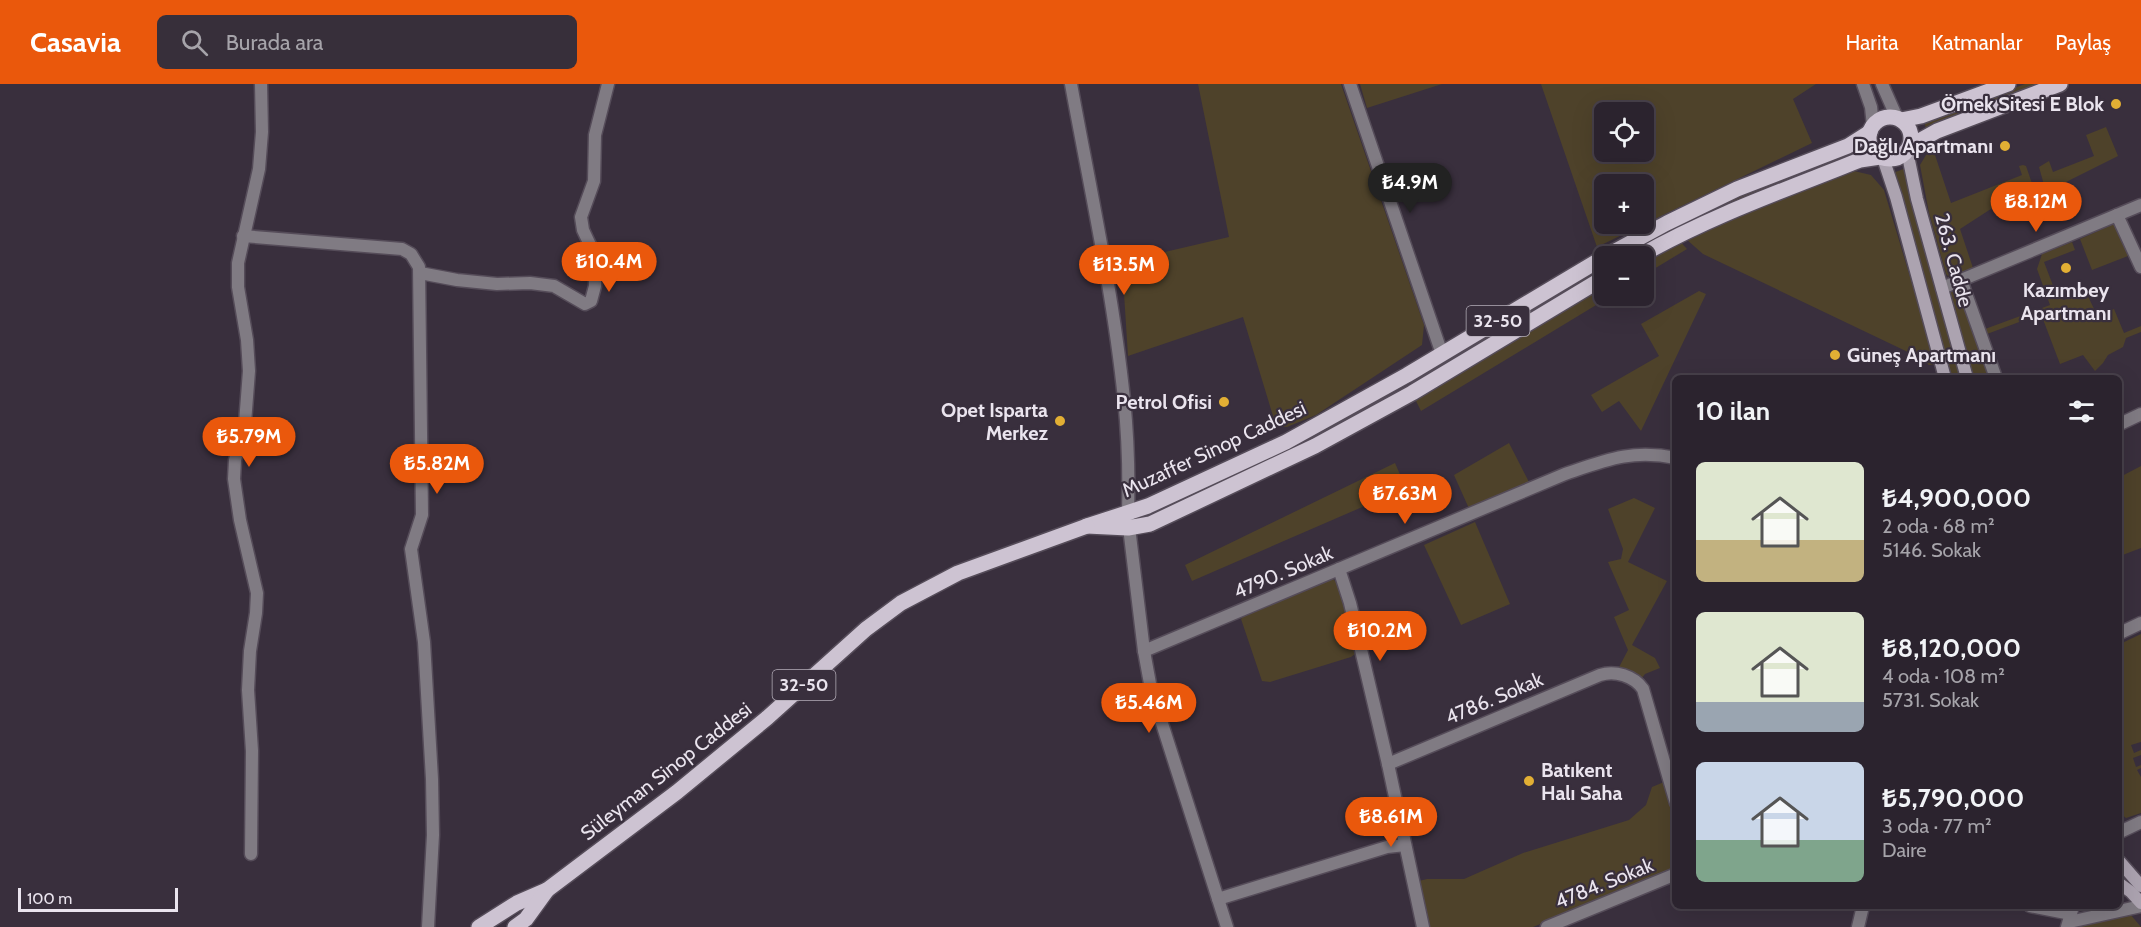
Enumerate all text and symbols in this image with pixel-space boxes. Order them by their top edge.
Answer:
search box [157,15,577,69]
text: Casavia [30,25,121,59]
icon: search [178,26,211,59]
text: Burada ara [226,29,323,56]
text: Harita [1846,30,1899,55]
text: Katmanlar [1932,30,2022,55]
text: Paylaş [2055,30,2111,55]
place label: Örnek Sitesi E Blok [1941,92,2104,116]
marker: Örnek Sitesi E Blok [2109,97,2123,111]
map controls [1594,102,1654,306]
button: locate [1594,102,1654,162]
place label: Dağlı Apartmanı [1854,134,1993,158]
marker: Dağlı Apartmanı [1998,139,2012,153]
pin: ₺4.9M [1368,163,1452,214]
text: ₺4.9M [1382,170,1438,194]
button: + [1594,174,1654,234]
pin: ₺8.12M [1987,182,2085,233]
text: ₺8.12M [2005,189,2067,213]
street label: 263. Cadde [1930,211,1978,309]
pin: ₺10.4M [560,242,658,293]
pin: ₺13.5M [1075,245,1173,296]
button: − [1594,246,1654,306]
text: ₺10.4M [576,249,642,273]
text: ₺13.5M [1093,252,1155,276]
marker: Kazımbey Apartmanı [2059,261,2073,275]
place label: Kazımbey Apartmanı [2021,278,2111,325]
road number: 32-50 [1466,306,1530,336]
place label: Güneş Apartmanı [1847,343,1996,367]
marker: Güneş Apartmanı [1828,348,1842,362]
place label: Petrol Ofisi [1116,390,1212,414]
marker: Petrol Ofisi [1217,395,1231,409]
text: 10 ilan [1696,395,1770,427]
icon: filters [2065,395,2098,428]
street label: Muzaffer Sinop Caddesi [1118,396,1310,502]
place label: Opet Isparta Merkez [941,398,1049,445]
marker: Opet Isparta Merkez [1053,414,1067,428]
pin: ₺5.79M [200,417,298,468]
text: ₺5.79M [217,424,281,448]
pin: ₺5.82M [388,444,486,495]
text: ₺5.82M [404,451,470,475]
pin: ₺7.63M [1356,474,1454,525]
text: ₺7.63M [1373,481,1437,505]
text: ₺4,900,000 [1882,482,2031,514]
icon: home [1744,486,1816,558]
text: 2 oda · 68 m² [1882,514,1995,538]
text: 5146. Sokak [1882,538,1981,562]
street label: 4790. Sokak [1230,540,1336,604]
pin: ₺10.2M [1331,611,1429,662]
text: ₺10.2M [1348,618,1412,642]
text: ₺8,120,000 [1882,632,2021,664]
icon: home [1744,636,1816,708]
text: 4 oda · 108 m² [1882,664,2005,688]
street label: 4786. Sokak [1442,667,1547,729]
road number: 32-50 [772,670,836,700]
pin: ₺5.46M [1100,683,1198,734]
text: 5731. Sokak [1882,688,1979,712]
text: ₺5.46M [1115,690,1183,714]
street label: Süleyman Sinop Caddesi [576,697,756,845]
place label: Batıkent Halı Saha [1541,758,1623,805]
marker: Batıkent Halı Saha [1522,774,1536,788]
text: ₺5,790,000 [1882,782,2024,814]
icon: home [1744,786,1816,858]
pin: ₺8.61M [1342,797,1440,848]
text: ₺8.61M [1359,804,1423,828]
text: 3 oda · 77 m² [1882,814,1992,838]
text: Daire [1882,838,1927,862]
street label: 4784. Sokak [1551,852,1657,914]
scale bar [18,885,178,912]
text: 100 m [27,889,72,908]

